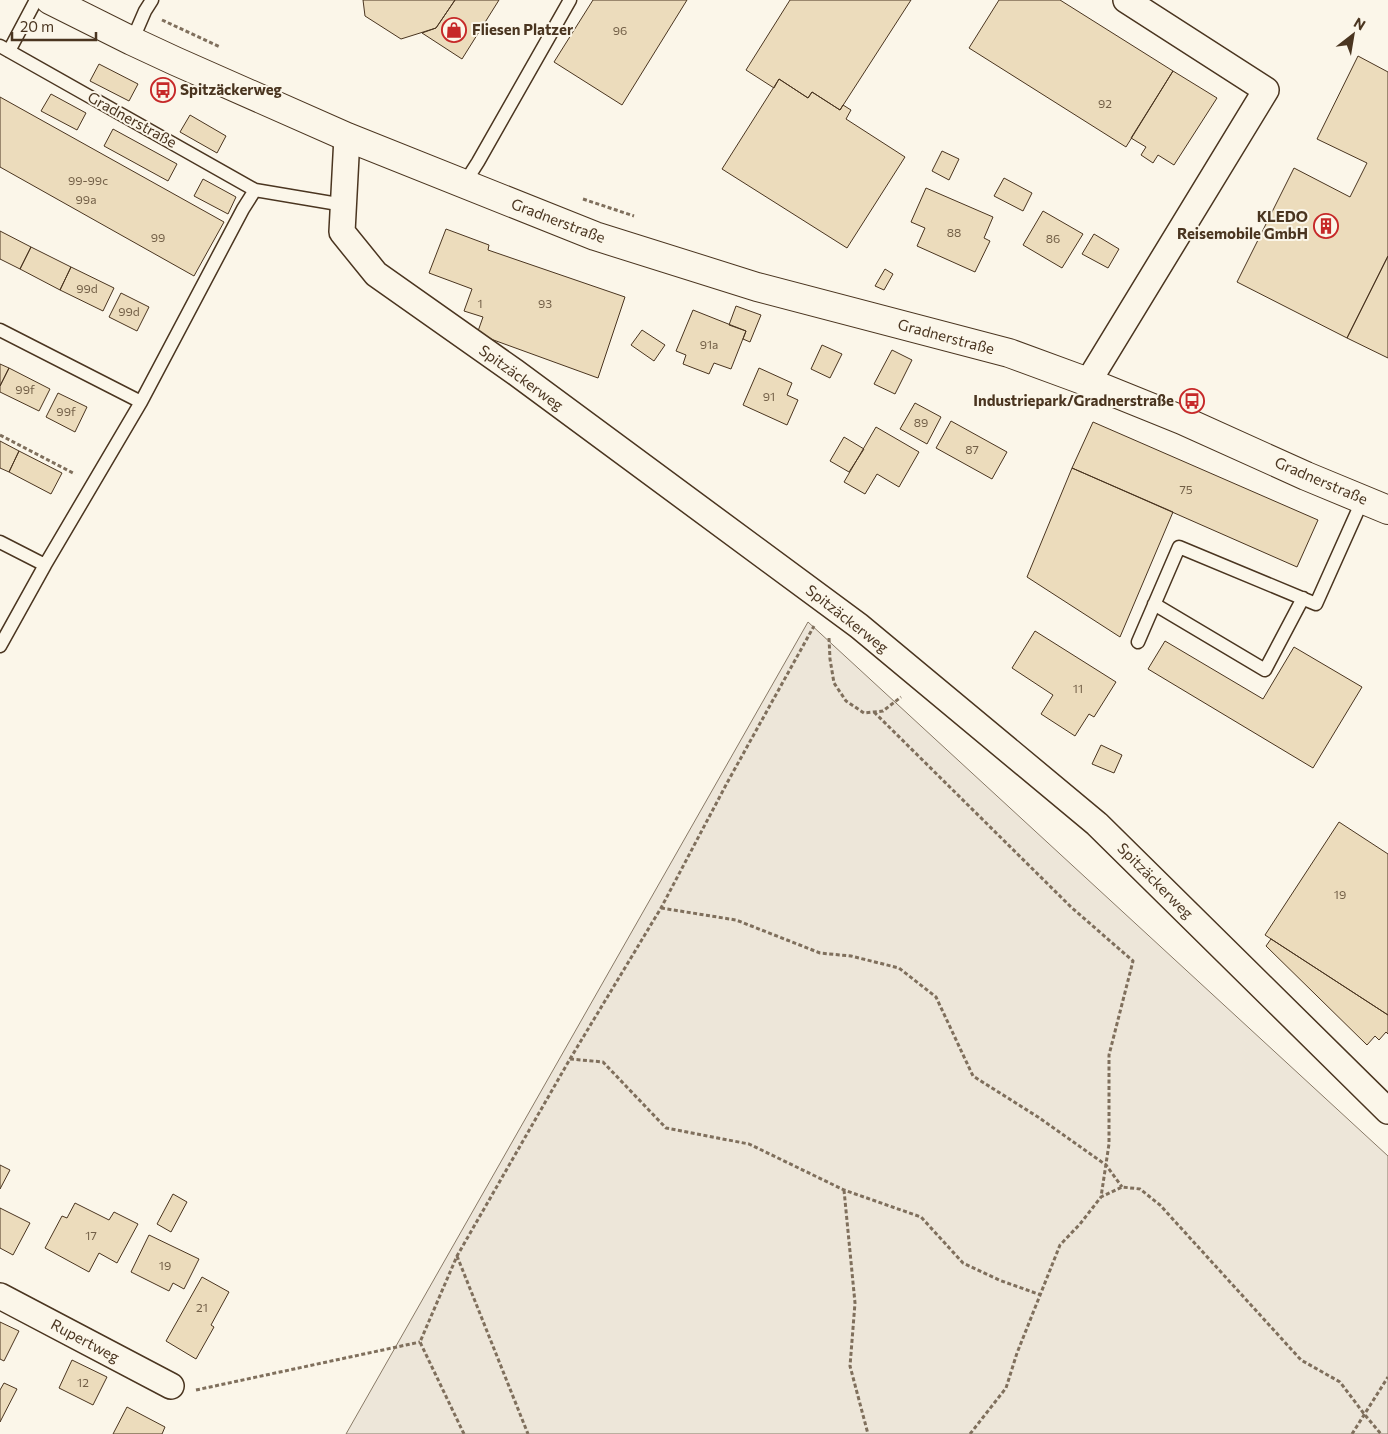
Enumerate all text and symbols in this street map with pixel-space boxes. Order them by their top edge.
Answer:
scale bar [12,10,96,42]
north arrow [1328,10,1378,60]
text: N [1351,13,1369,33]
text: 20 m [20,17,54,35]
shop icon: Fliesen Platzer [441,17,467,43]
place label: Fliesen Platzer [472,20,573,38]
house number: 96 [613,23,627,37]
bus stop icon: Spitzäckerweg [150,77,176,103]
place label: Spitzäckerweg [180,80,282,98]
street label: Gradnerstraße [85,87,180,151]
house number: 92 [1098,96,1112,110]
house number: 99-99c [68,173,108,187]
house number: 99a [76,192,96,206]
street label: Gradnerstraße [509,194,608,246]
place label: KLEDO Reisemobile GmbH [1177,207,1308,242]
building icon: KLEDO Reisemobile GmbH [1313,213,1339,239]
house number: 88 [947,225,961,239]
house number: 99 [151,230,165,244]
house number: 86 [1046,231,1060,245]
house number: 99d [76,281,98,295]
house number: 1 [477,296,483,310]
house number: 93 [538,296,552,310]
house number: 99d [118,304,140,318]
street label: Gradnerstraße [896,315,997,358]
house number: 91a [700,337,718,351]
street label: Spitzäckerweg [476,341,567,414]
house number: 99f [15,382,35,396]
bus stop icon: Industriepark/Gradnerstraße [1179,388,1205,414]
house number: 91 [763,389,775,403]
place label: Industriepark/Gradnerstraße [973,391,1174,409]
house number: 99f [56,404,76,418]
house number: 89 [914,415,928,429]
house number: 87 [965,442,979,456]
street label: Gradnerstraße [1272,452,1371,508]
house number: 75 [1179,482,1193,496]
street label: Spitzäckerweg [803,580,892,656]
house number: 11 [1073,681,1083,695]
street label: Spitzäckerweg [1114,839,1197,922]
house number: 19 [1334,887,1346,901]
house number: 17 [85,1228,97,1242]
house number: 19 [159,1258,171,1272]
house number: 21 [196,1300,208,1314]
street label: Rupertweg [48,1315,123,1366]
house number: 12 [77,1375,89,1389]

